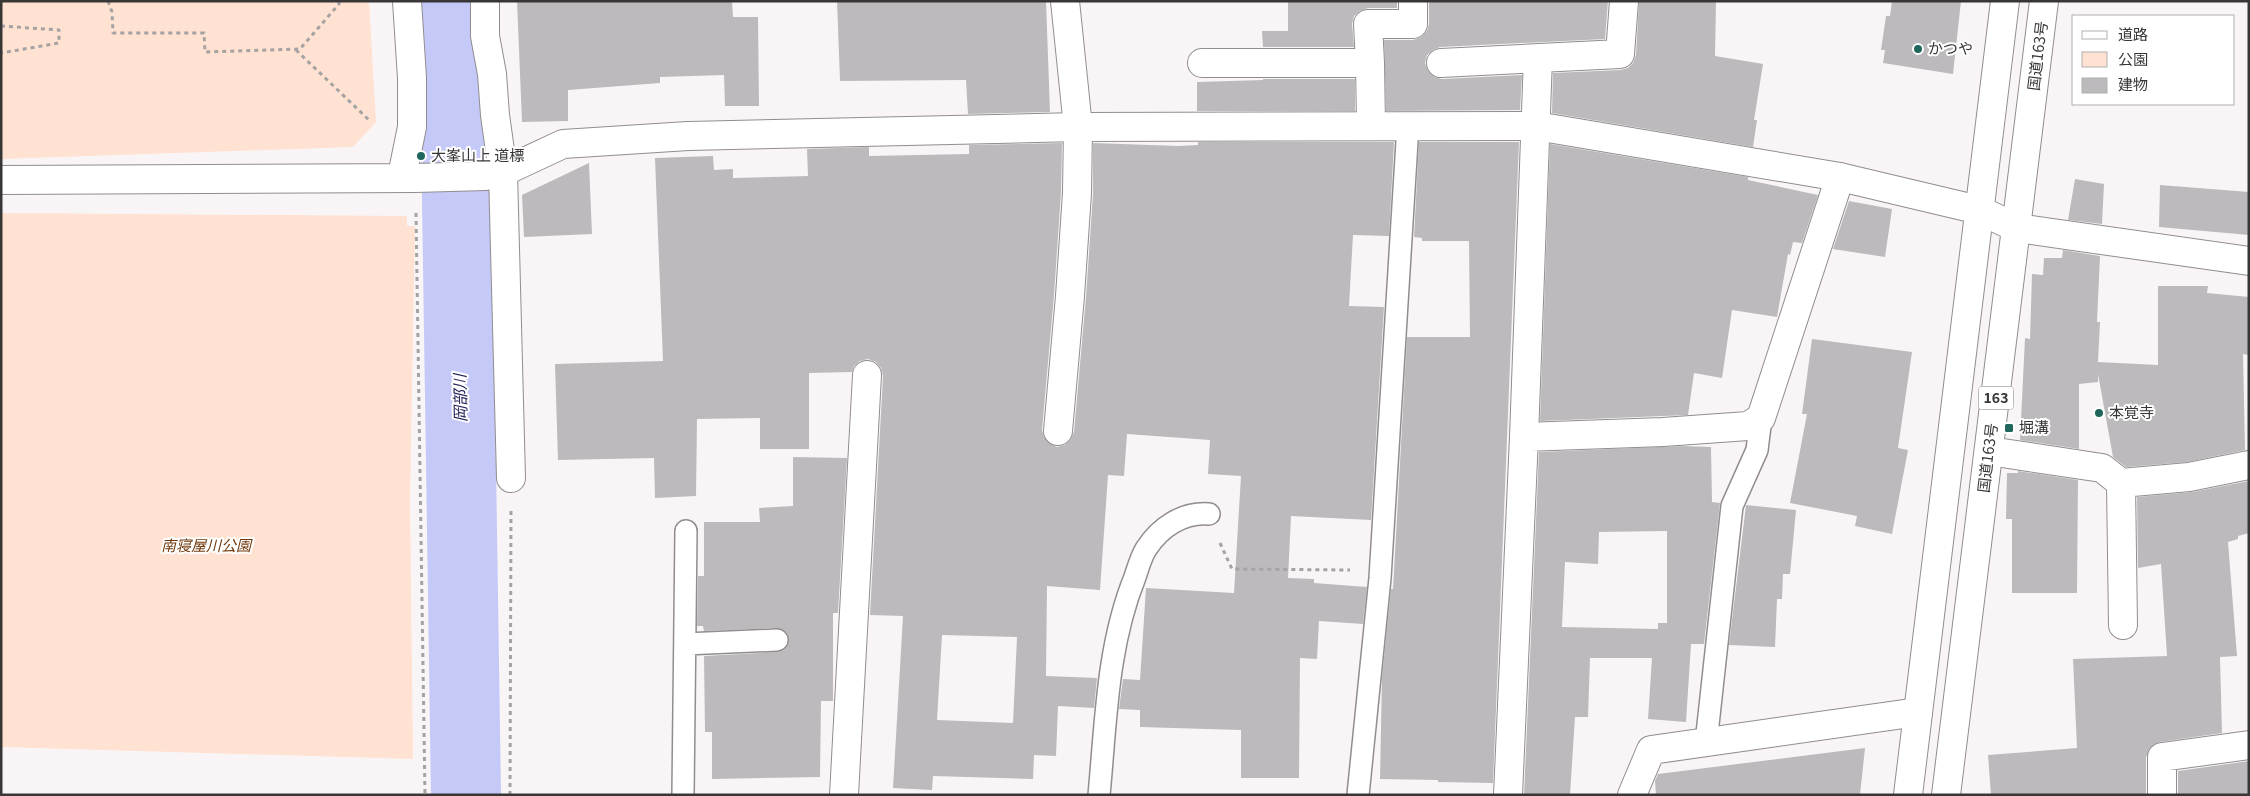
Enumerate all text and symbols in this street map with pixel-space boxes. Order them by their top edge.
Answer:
legend [2072,15,2235,105]
street label: 国道163号 [2022,20,2051,92]
text: 道路 [2118,23,2148,44]
place label: かつや [1928,37,1973,58]
marker: かつや [1912,43,1924,55]
text: 公園 [2118,48,2148,69]
text: 建物 [2118,73,2148,94]
place label: 大峯山上 道標 [431,144,524,165]
marker: 大峯山上 道標 [415,150,427,162]
water label: 岡部川 [447,372,471,422]
road number: 163 [1978,386,2014,409]
place label: 本覚寺 [2109,401,2154,422]
marker: 本覚寺 [2093,407,2105,419]
place label: 堀溝 [2019,416,2049,437]
street label: 国道163号 [1972,422,2001,494]
marker: 堀溝 [2003,422,2015,434]
park label: 南寝屋川公園 [161,534,253,555]

